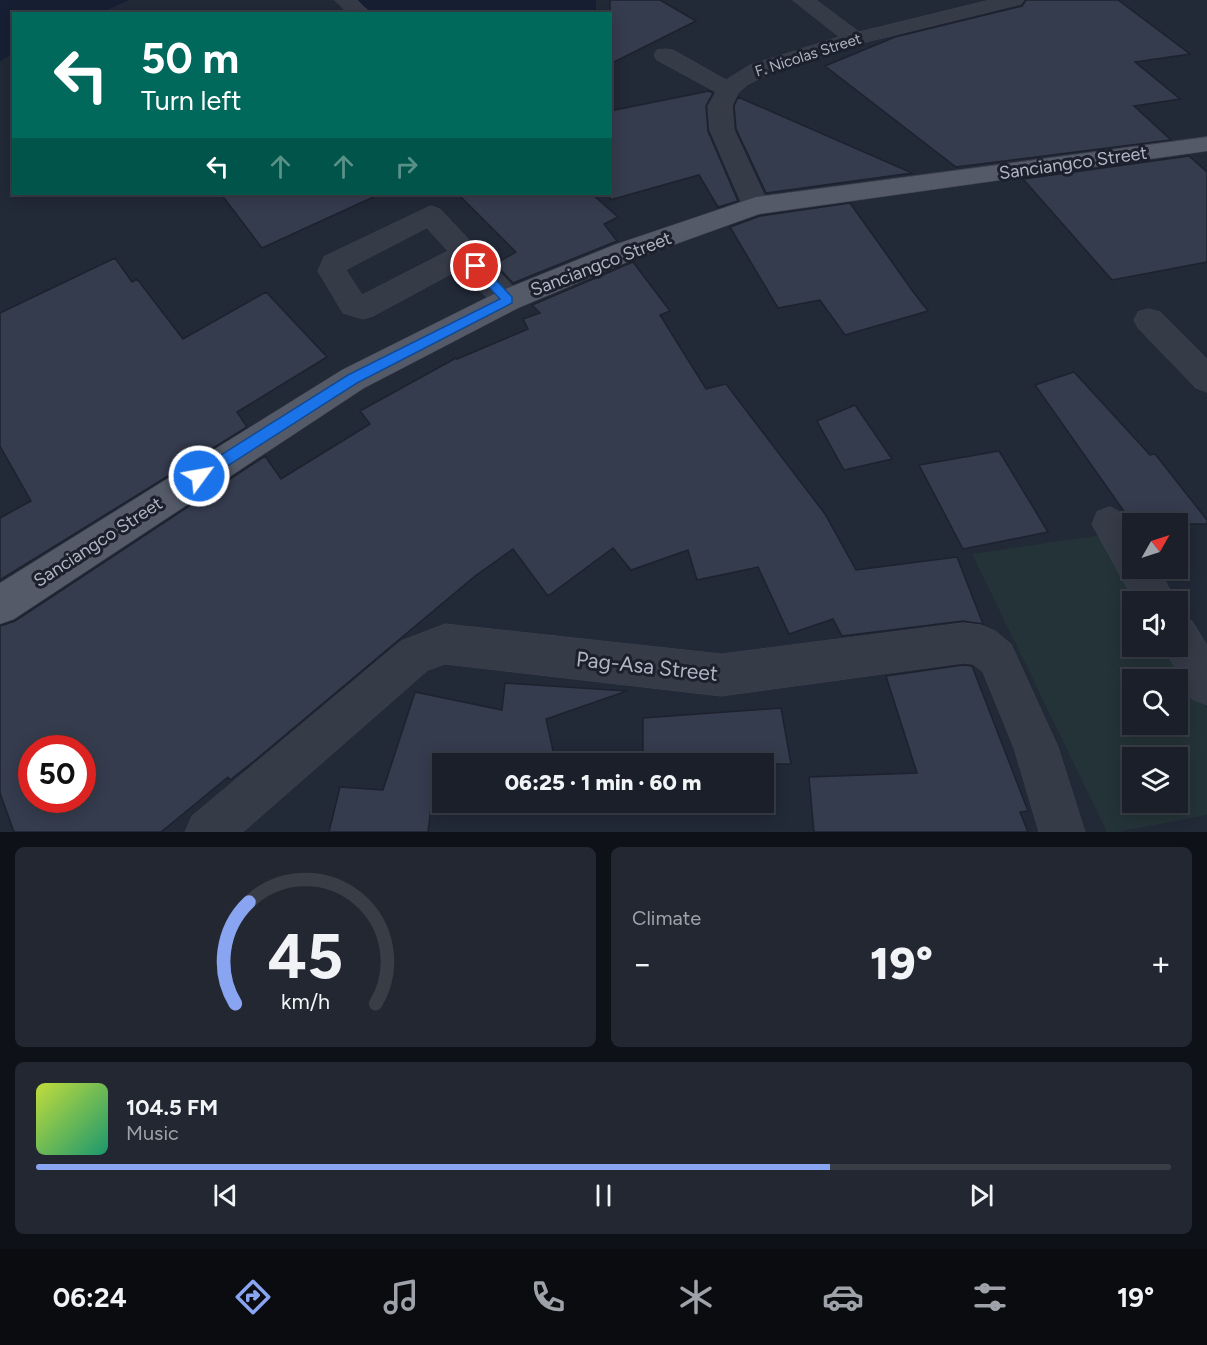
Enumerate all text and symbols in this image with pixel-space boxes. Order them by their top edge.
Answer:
street label: F. Nicolas Street [753,29,864,81]
text: 50 m [141,33,239,84]
icon: left [42,36,120,114]
text: Turn left [141,84,241,117]
street label: Sanciangco Street [998,142,1148,184]
icon: left [201,150,234,183]
icon: ahead [264,150,297,183]
icon: ahead [327,150,360,183]
icon: right [390,150,423,183]
street label: Sanciangco Street [527,227,675,301]
pin [450,240,501,291]
icon: arrive [459,249,492,282]
position arrow [167,444,231,508]
street label: Sanciangco Street [30,492,167,592]
north arrow [1122,513,1188,579]
map controls [1122,513,1188,813]
button: sound [1122,591,1188,657]
street label: Pag-Asa Street [575,646,719,686]
button: search [1122,669,1188,735]
speed limit sign: 50 [18,735,96,813]
button: layers [1122,747,1188,813]
text: 06:25 · 1 min · 60 m [505,769,701,796]
text: Climate [632,906,701,930]
text: 45 [268,919,343,994]
text: 19° [870,936,933,990]
text: − [632,944,653,983]
text: + [1150,944,1171,983]
text: km/h [281,989,330,1014]
text: 104.5 FM [126,1094,218,1121]
text: Music [126,1121,179,1145]
icon: previous [209,1179,242,1212]
icon: pause [587,1179,620,1212]
icon: next [965,1179,998,1212]
icon: directions [232,1276,274,1318]
icon: music [380,1276,422,1318]
icon: phone [527,1276,569,1318]
icon: climate [675,1276,717,1318]
icon: car [822,1276,864,1318]
icon: filters [969,1276,1011,1318]
text: 06:24 [53,1281,127,1314]
text: 19° [1117,1281,1154,1314]

